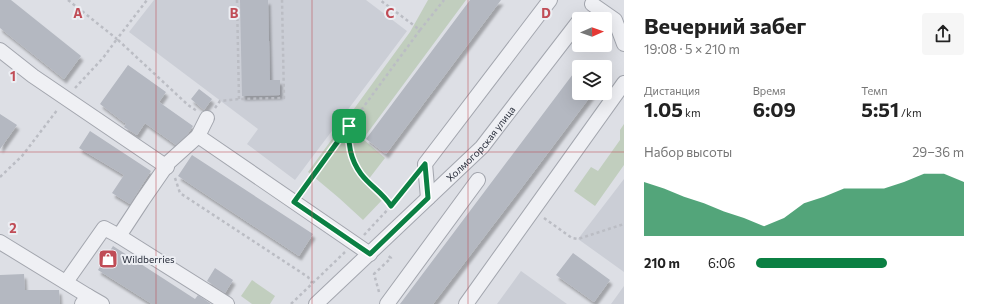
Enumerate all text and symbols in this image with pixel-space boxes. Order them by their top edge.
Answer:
text: A [73,5,83,21]
text: B [230,5,239,21]
text: C [386,5,395,21]
text: D [541,5,551,21]
north arrow [572,12,612,52]
map controls [572,12,612,100]
text: Вечерний забег [644,12,806,39]
button: share [922,13,964,55]
text: 19:08 · 5 × 210 m [644,41,740,57]
button: layers [572,60,612,100]
text: 1 [10,68,16,84]
text: Дистанция [644,84,700,97]
text: Время [753,84,786,97]
text: Темп [861,84,887,97]
text: 1.05 [644,97,683,121]
text: 6:09 [753,97,796,121]
text: 5:51 [861,97,899,121]
street label: Холмогорская улица [444,104,517,184]
text: km [683,106,701,119]
text: /km [899,106,922,119]
pin [332,109,366,143]
icon: arrive [338,115,360,137]
text: Набор высоты [644,144,732,160]
text: 29–36 m [912,144,964,160]
text: 2 [9,220,17,236]
shop icon: Wildberries [97,248,119,270]
place label: Wildberries [122,253,175,265]
text: 210 m [644,255,680,271]
text: 6:06 [708,255,735,271]

